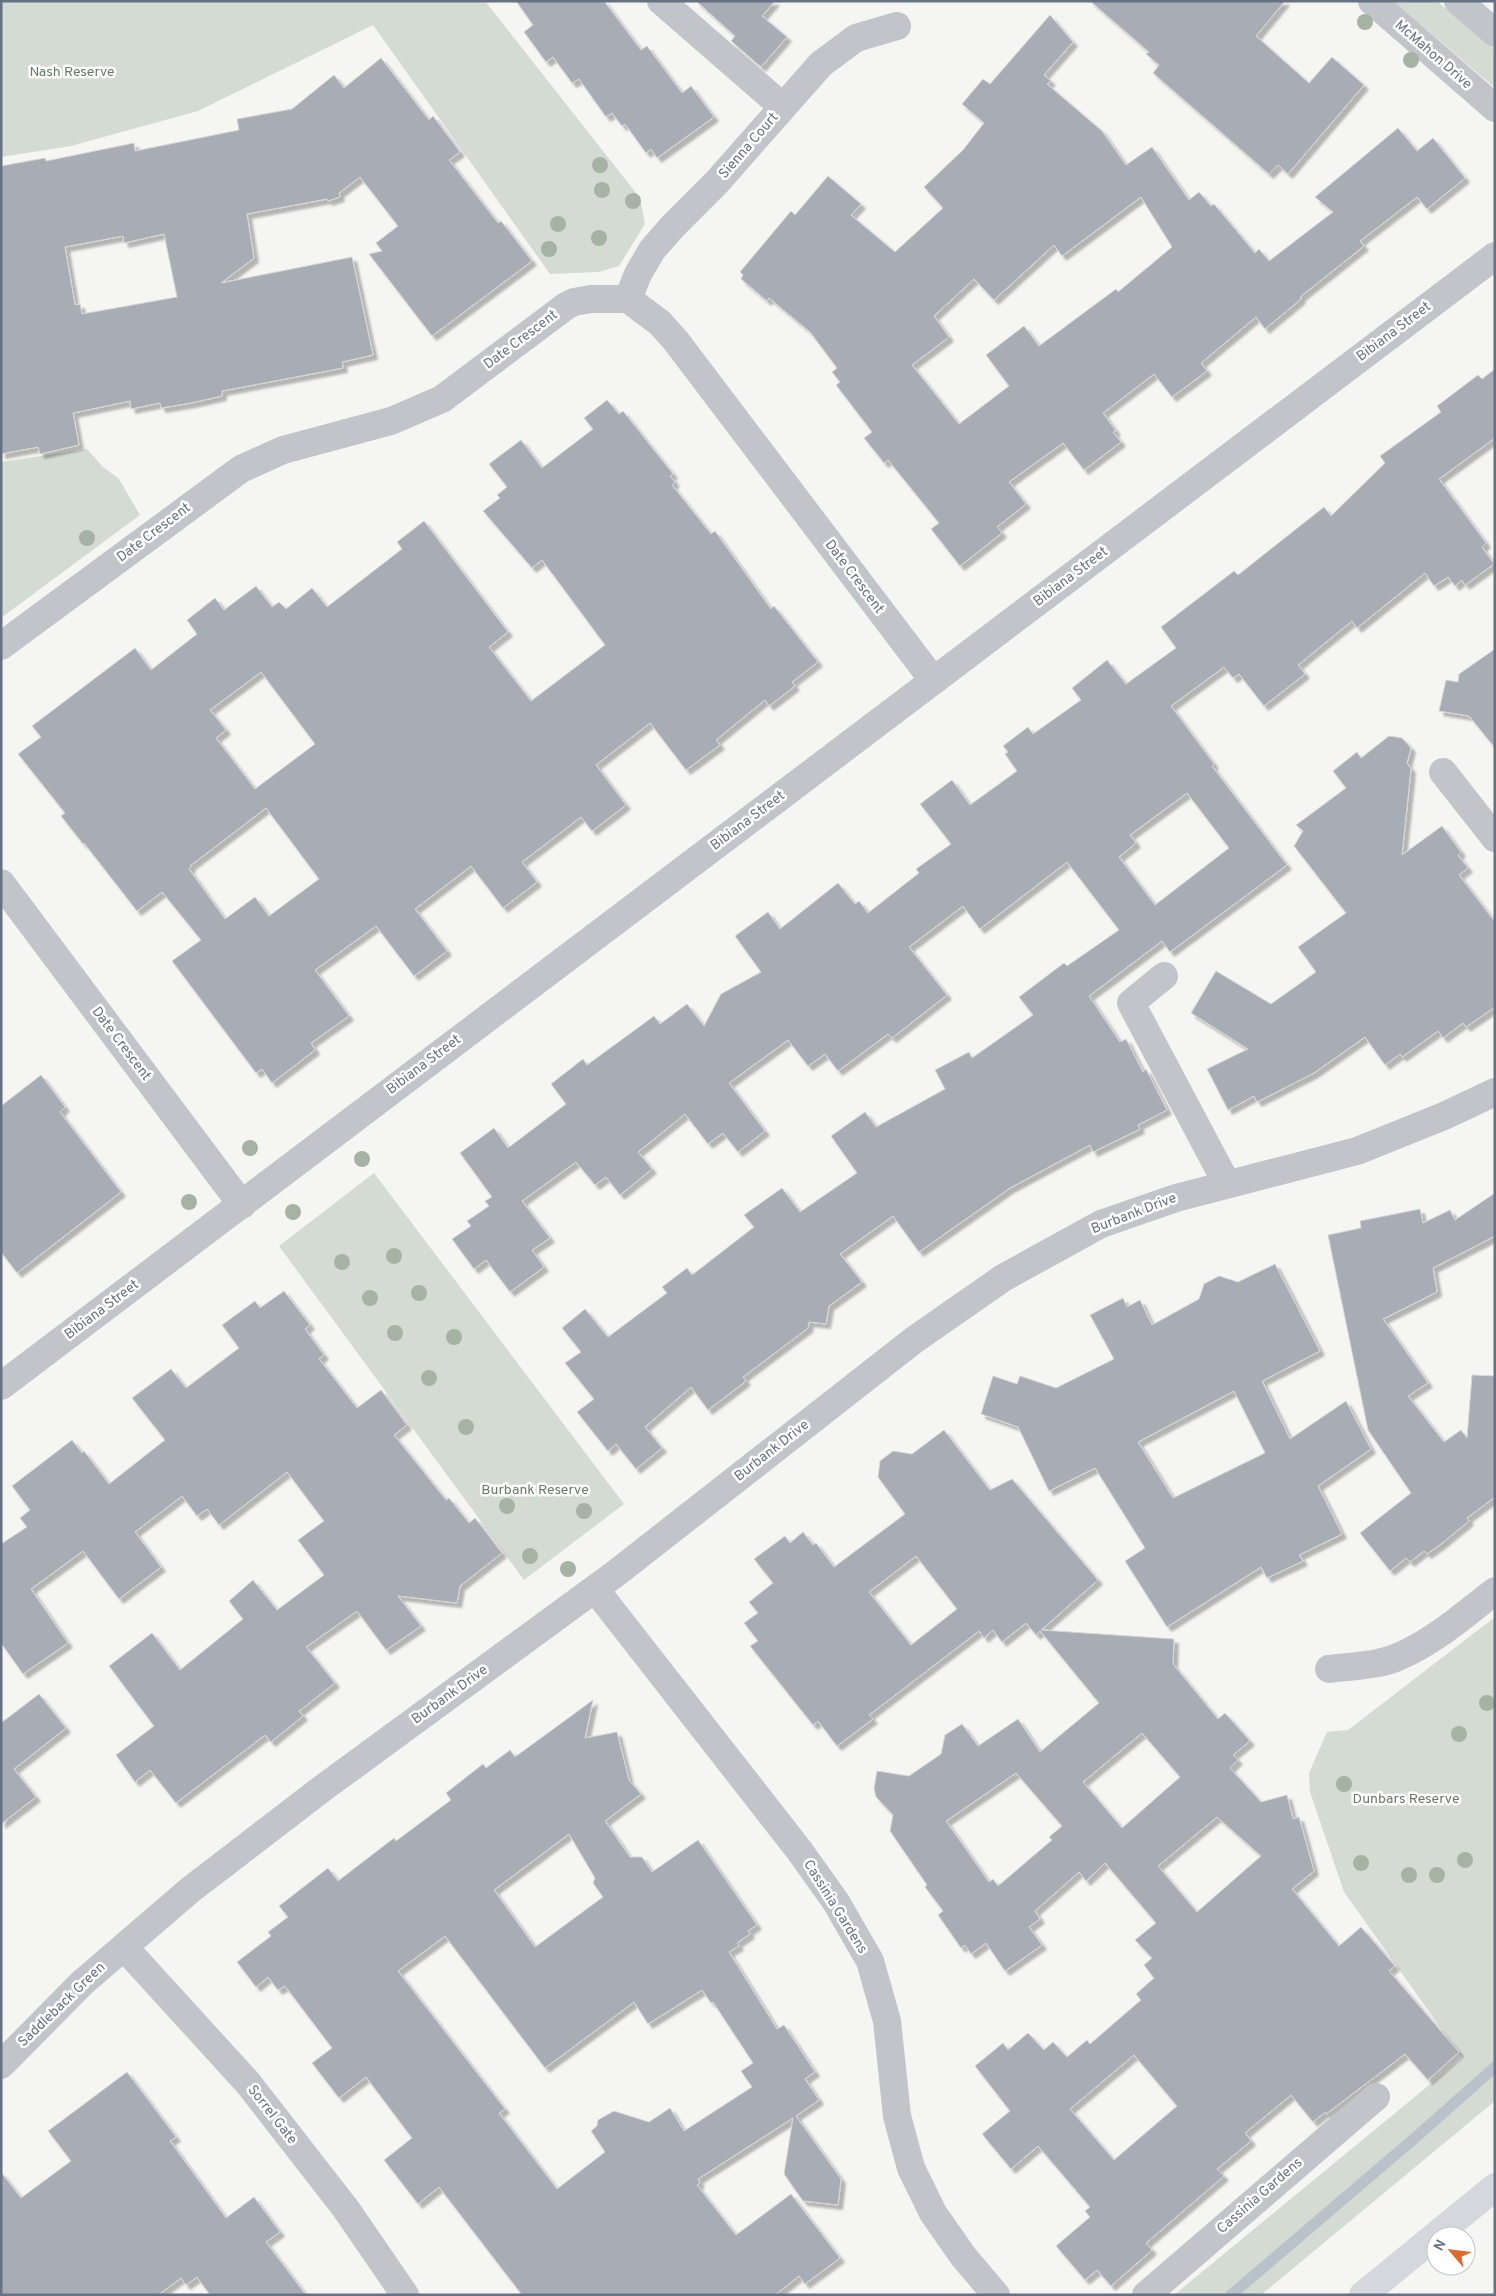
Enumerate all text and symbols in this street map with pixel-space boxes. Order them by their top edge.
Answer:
street label: McMahon Drive [1391,17,1475,93]
park label: Nash Reserve [29,64,115,81]
street label: Sienna Court [716,109,782,183]
street label: Bibiana Street [1353,298,1435,366]
street label: Date Crescent [481,307,561,373]
street label: Date Crescent [114,500,194,566]
street label: Date Crescent [821,537,887,617]
street label: Bibiana Street [1030,543,1112,611]
street label: Bibiana Street [707,787,789,855]
street label: Date Crescent [88,1004,154,1084]
street label: Bibiana Street [383,1031,465,1099]
street label: Burbank Drive [1089,1190,1179,1238]
street label: Bibiana Street [61,1276,143,1344]
street label: Burbank Drive [731,1417,813,1485]
park label: Burbank Reserve [481,1482,589,1499]
street label: Burbank Drive [409,1662,491,1728]
park label: Dunbars Reserve [1353,1791,1459,1808]
street label: Cassinia Gardens [799,1857,871,1957]
street label: Saddleback Green [15,1959,109,2051]
street label: Sorrel Gate [244,2082,300,2148]
street label: Cassinia Gardens [1214,2154,1306,2238]
north arrow [1426,2226,1476,2276]
text: N [1431,2237,1451,2254]

